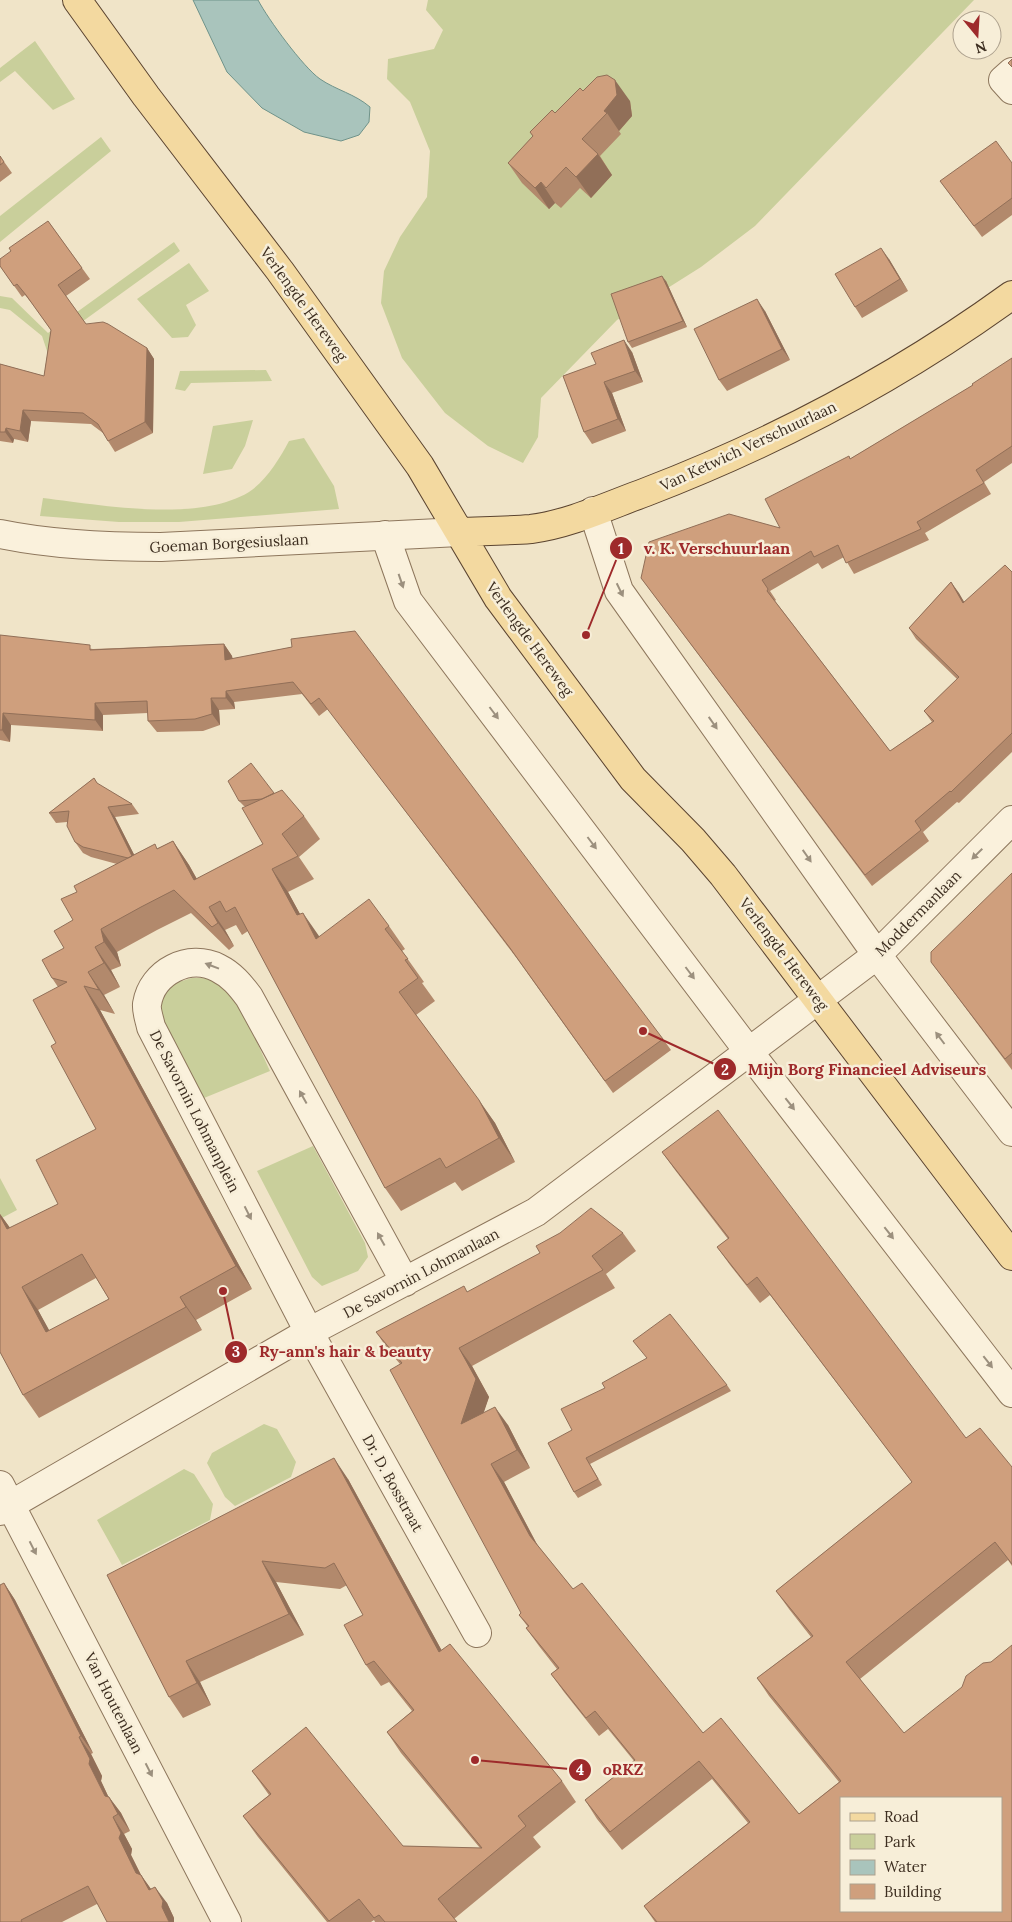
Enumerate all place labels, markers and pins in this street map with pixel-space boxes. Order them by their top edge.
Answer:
callout: v. K. Verschuurlaan [609,533,801,564]
callout: Mijn Borg Financieel Adviseurs [713,1054,996,1085]
callout: Ry-ann's hair & beauty [224,1336,441,1367]
callout: oRKZ [568,1754,654,1785]

